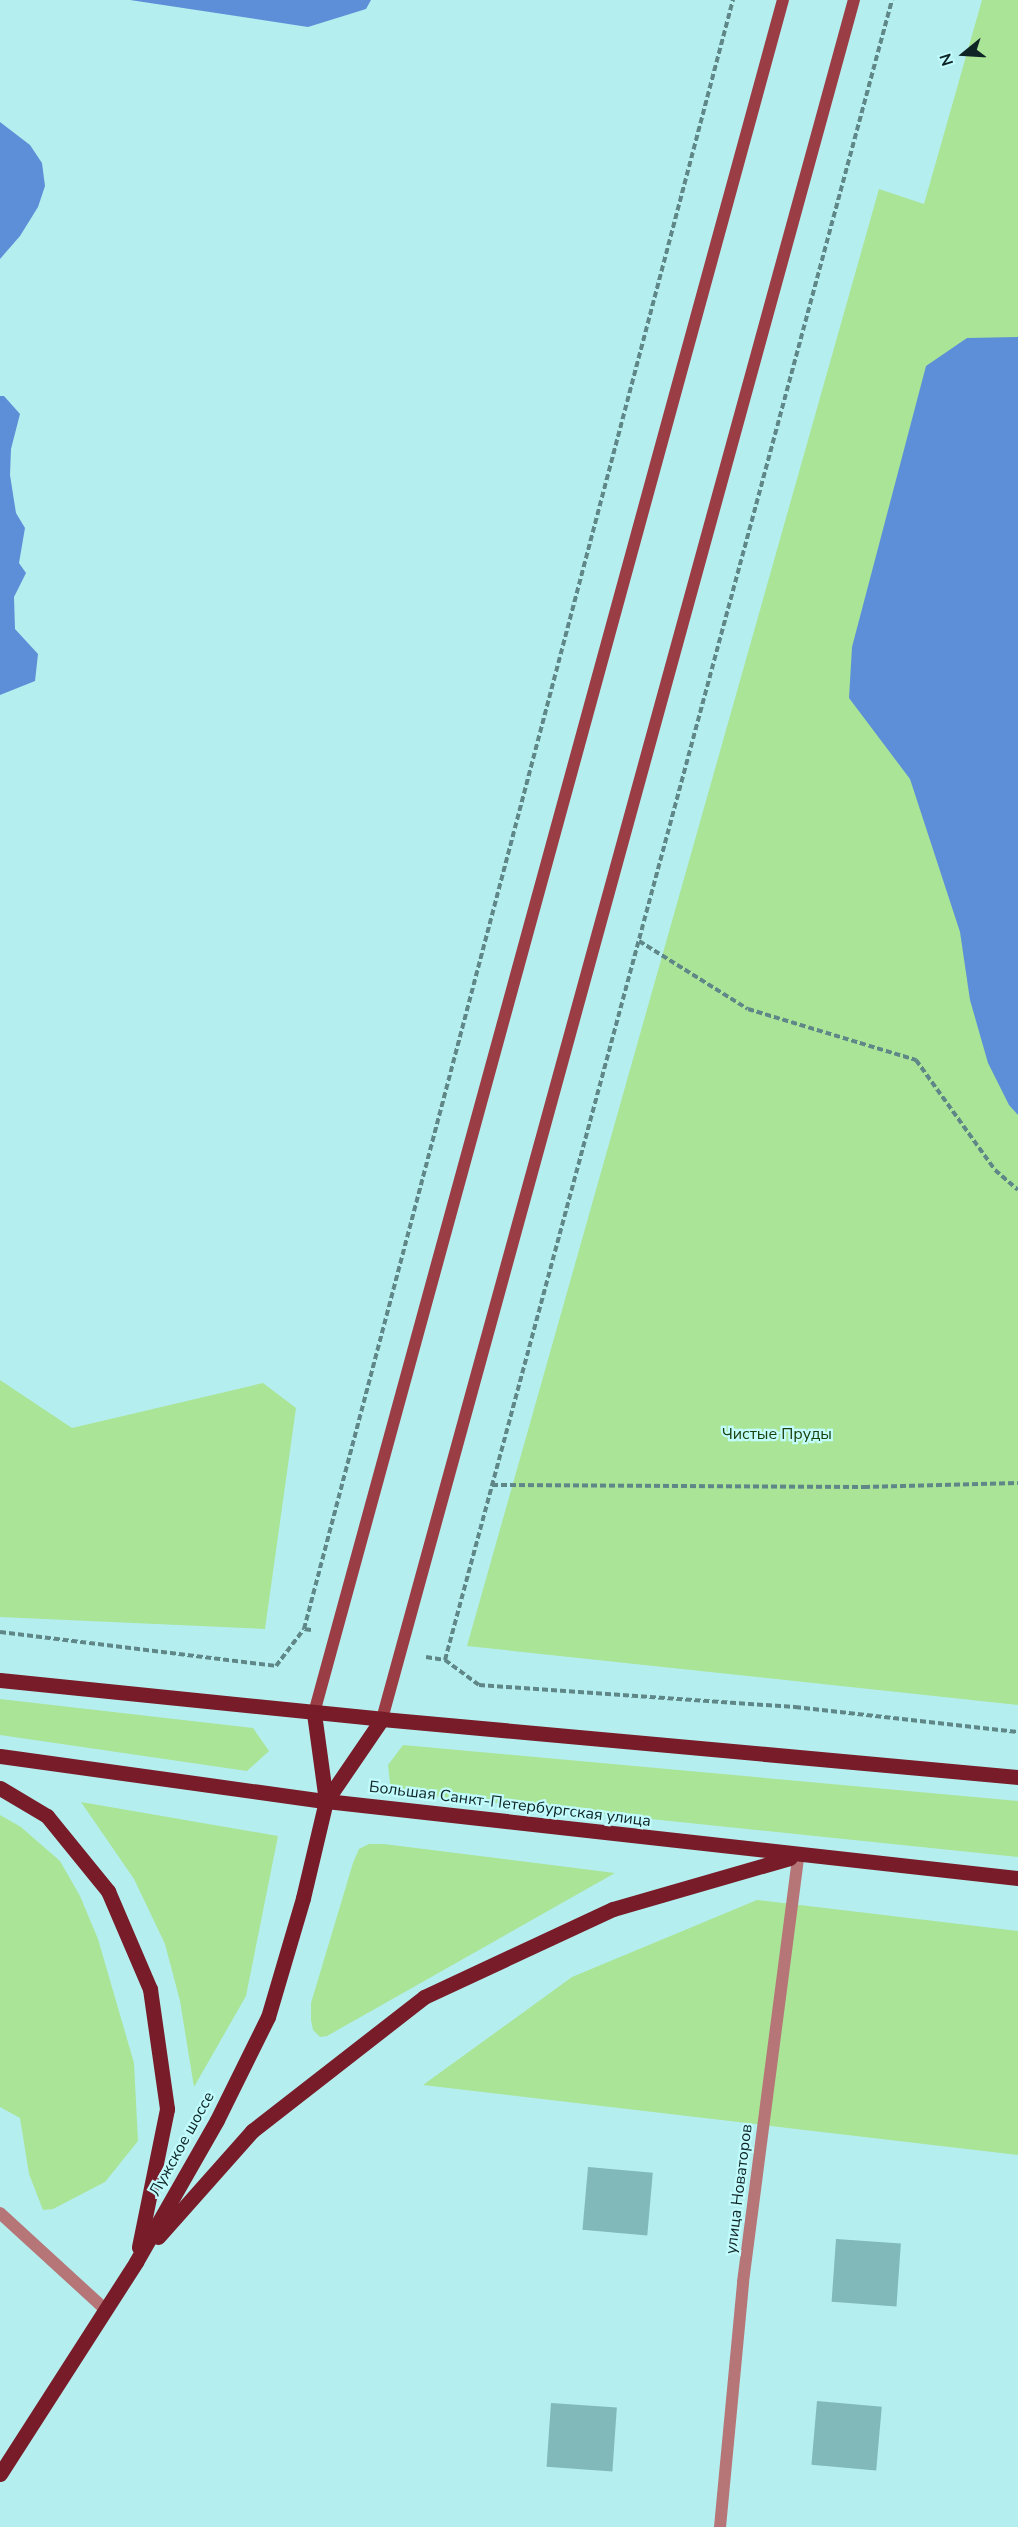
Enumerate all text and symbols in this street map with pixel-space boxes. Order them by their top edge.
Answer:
north arrow [934,24,994,84]
text: N [935,50,959,69]
park label: Чистые Пруды [722,1424,832,1444]
street label: Большая Санкт-Петербургская улица [368,1777,652,1831]
street label: Лужское шоссе [145,2088,219,2200]
street label: улица Новаторов [722,2123,756,2255]

